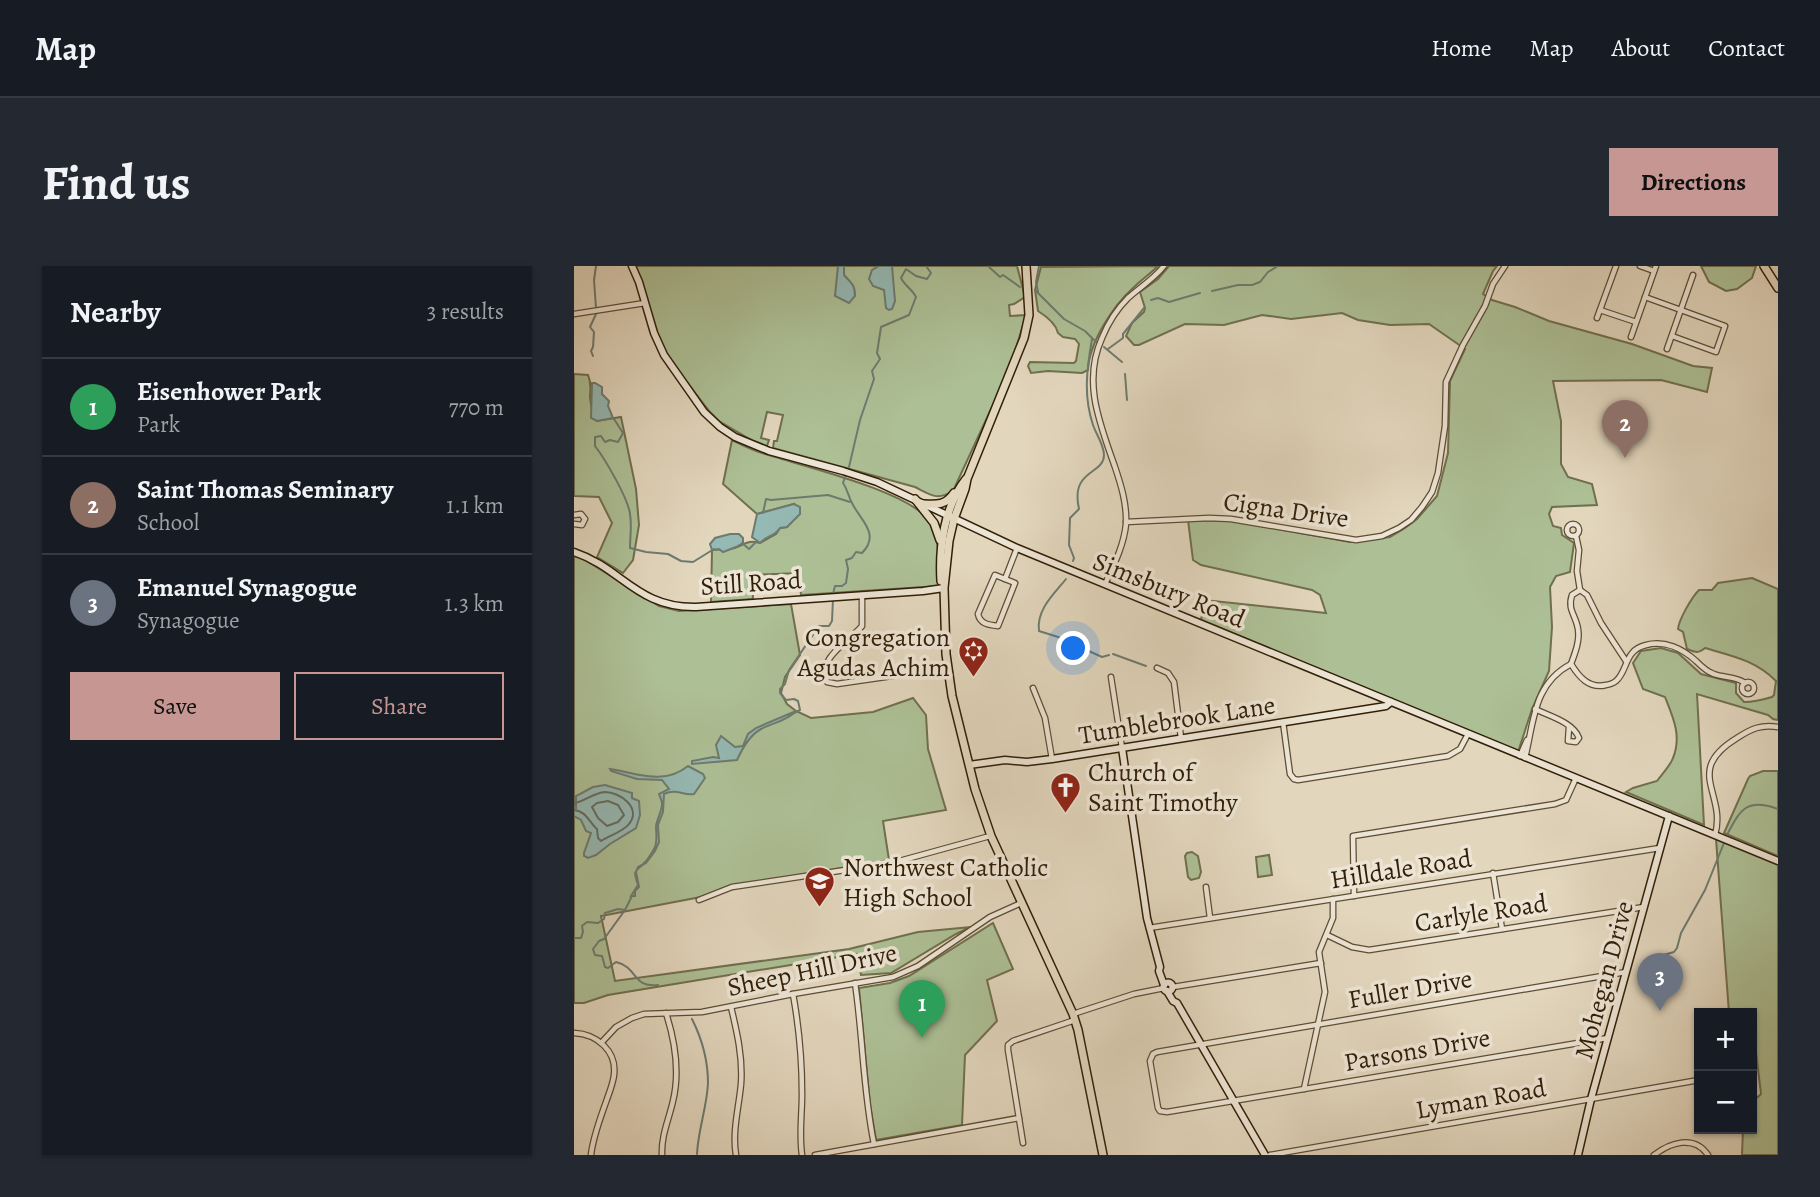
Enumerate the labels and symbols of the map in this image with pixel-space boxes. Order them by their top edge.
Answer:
pin: 2 [1602,400,1648,458]
street label: Cigna Drive [1221,484,1351,536]
street label: Simsbury Road [1088,544,1250,636]
street label: Still Road [699,562,803,604]
place label: Congregation Agudas Achim [796,620,950,685]
your location [1056,631,1090,665]
synagogue icon: Congregation Agudas Achim [956,635,990,679]
street label: Tumblebrook Lane [1076,687,1278,753]
place label: Church of Saint Timothy [1088,755,1238,820]
church icon: Church of Saint Timothy [1048,770,1082,814]
street label: Hilldale Road [1328,841,1474,897]
place label: Northwest Catholic High School [843,850,1048,915]
school or university icon: Northwest Catholic High School [803,865,837,909]
street label: Carlyle Road [1412,885,1550,941]
street label: Mohegan Drive [1566,897,1642,1063]
street label: Sheep Hill Drive [724,935,900,1005]
pin: 3 [1637,953,1683,1011]
street label: Fuller Drive [1345,961,1475,1017]
pin: 1 [899,980,945,1038]
street label: Parsons Drive [1341,1020,1493,1080]
street label: Lyman Road [1413,1070,1549,1128]

